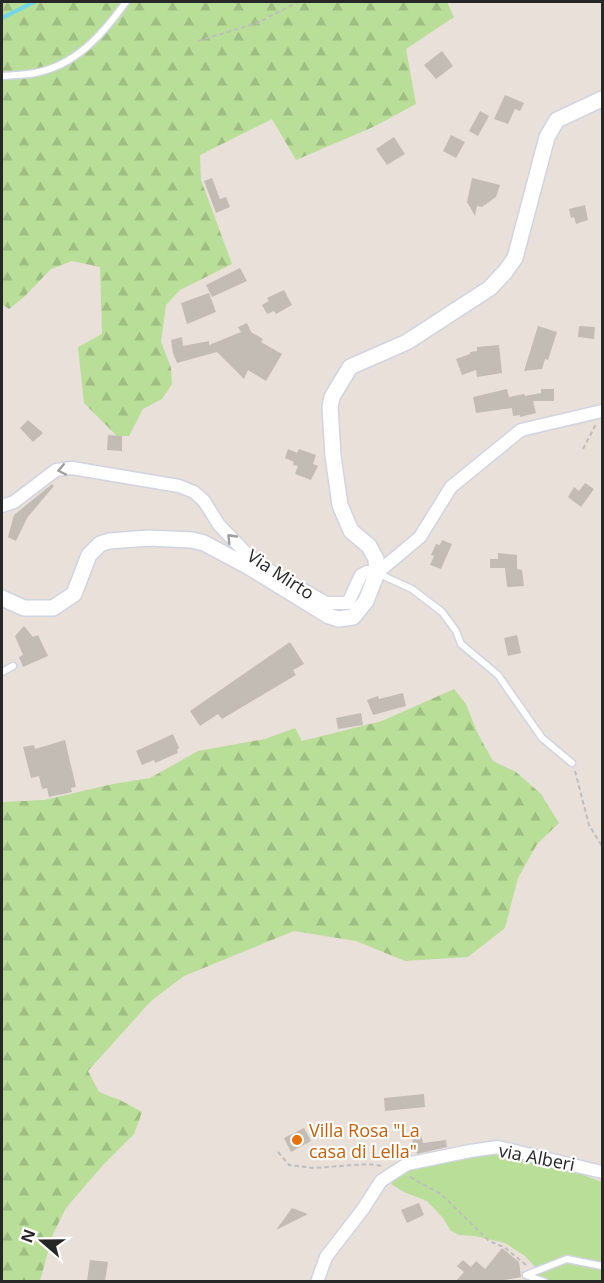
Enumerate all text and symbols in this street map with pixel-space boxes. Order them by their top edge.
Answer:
one-way arrow [57,463,67,476]
one-way arrow [228,535,239,546]
street label: Via Mirto [243,543,319,605]
place label: Villa Rosa "La casa di Lella" [309,1118,420,1163]
marker: Villa Rosa "La casa di Lella" [290,1133,304,1147]
street label: via Alberi [497,1138,577,1176]
north arrow [12,1211,72,1271]
text: N [15,1226,40,1246]

